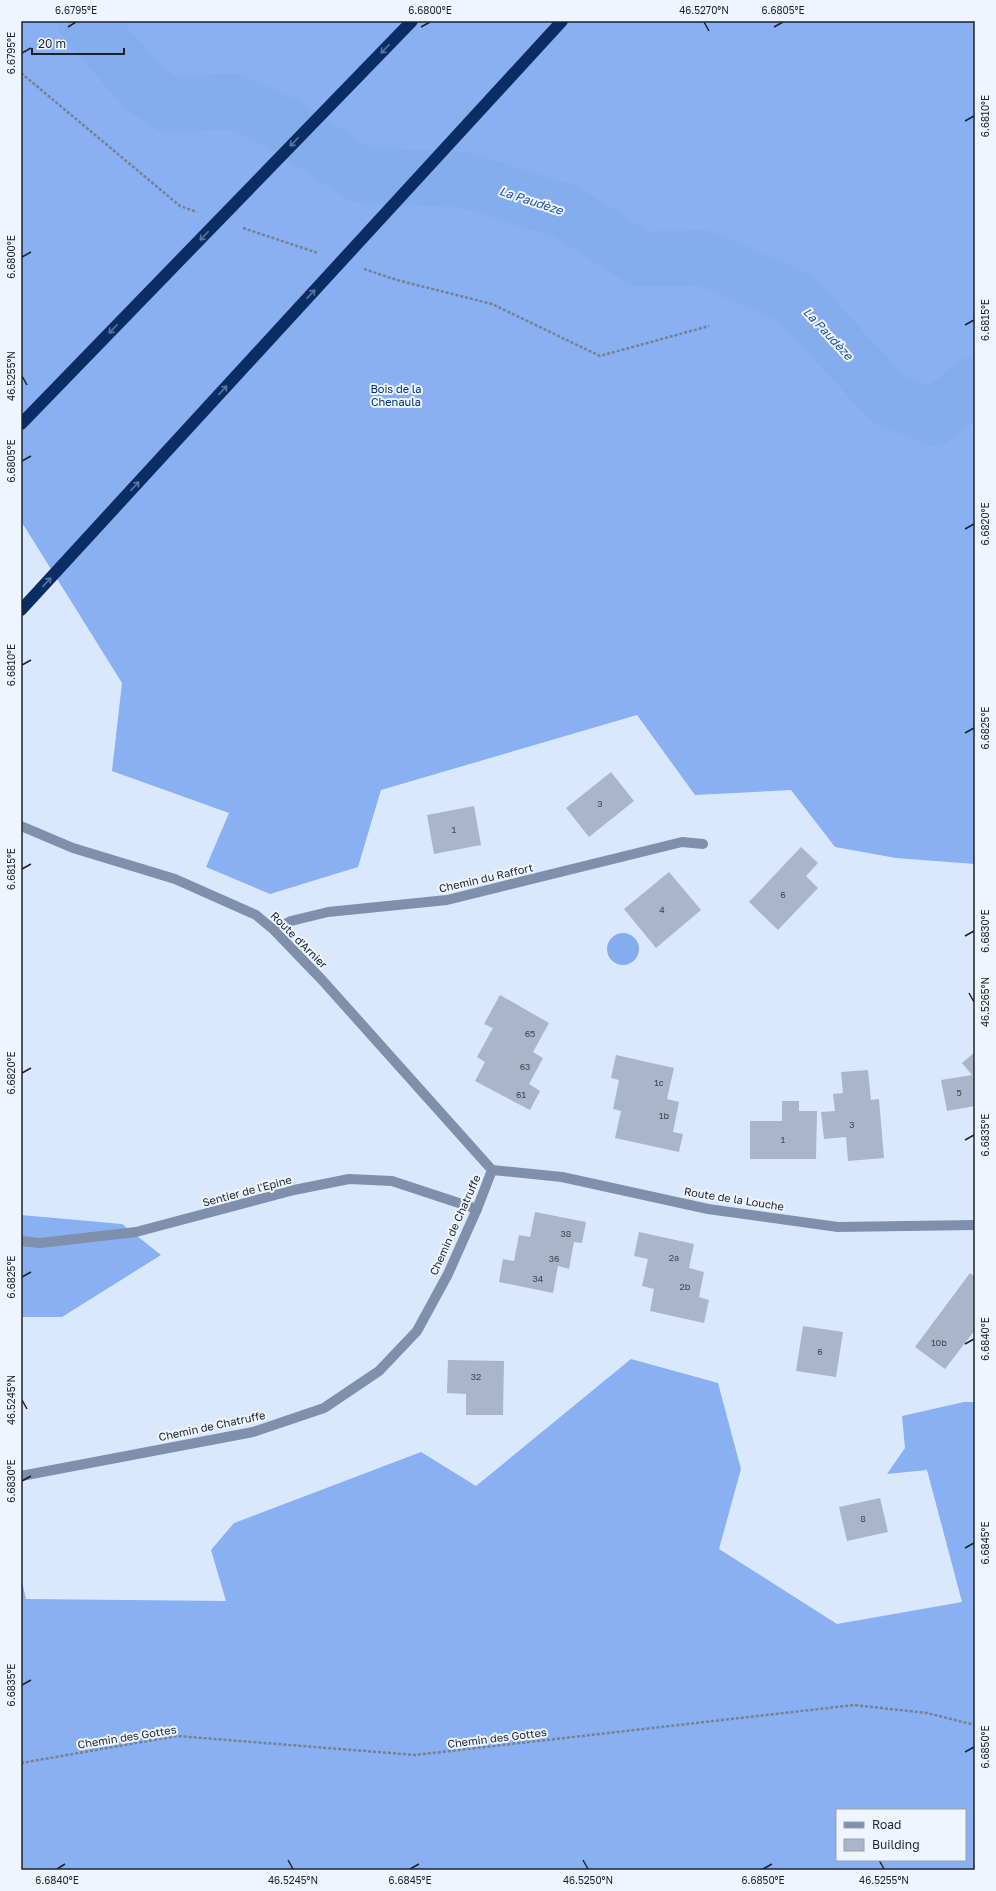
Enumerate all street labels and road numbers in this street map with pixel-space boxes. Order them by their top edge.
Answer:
street label: Chemin du Raffort [438,860,534,895]
street label: Route d'Arnier [268,909,331,971]
street label: Sentier de l'Epine [201,1172,293,1209]
street label: Chemin de Chatruffe [426,1172,483,1277]
street label: Route de la Louche [683,1184,785,1213]
street label: Chemin de Chatruffe [157,1408,266,1443]
street label: Chemin des Gottes [77,1722,177,1751]
street label: Chemin des Gottes [447,1725,547,1750]

